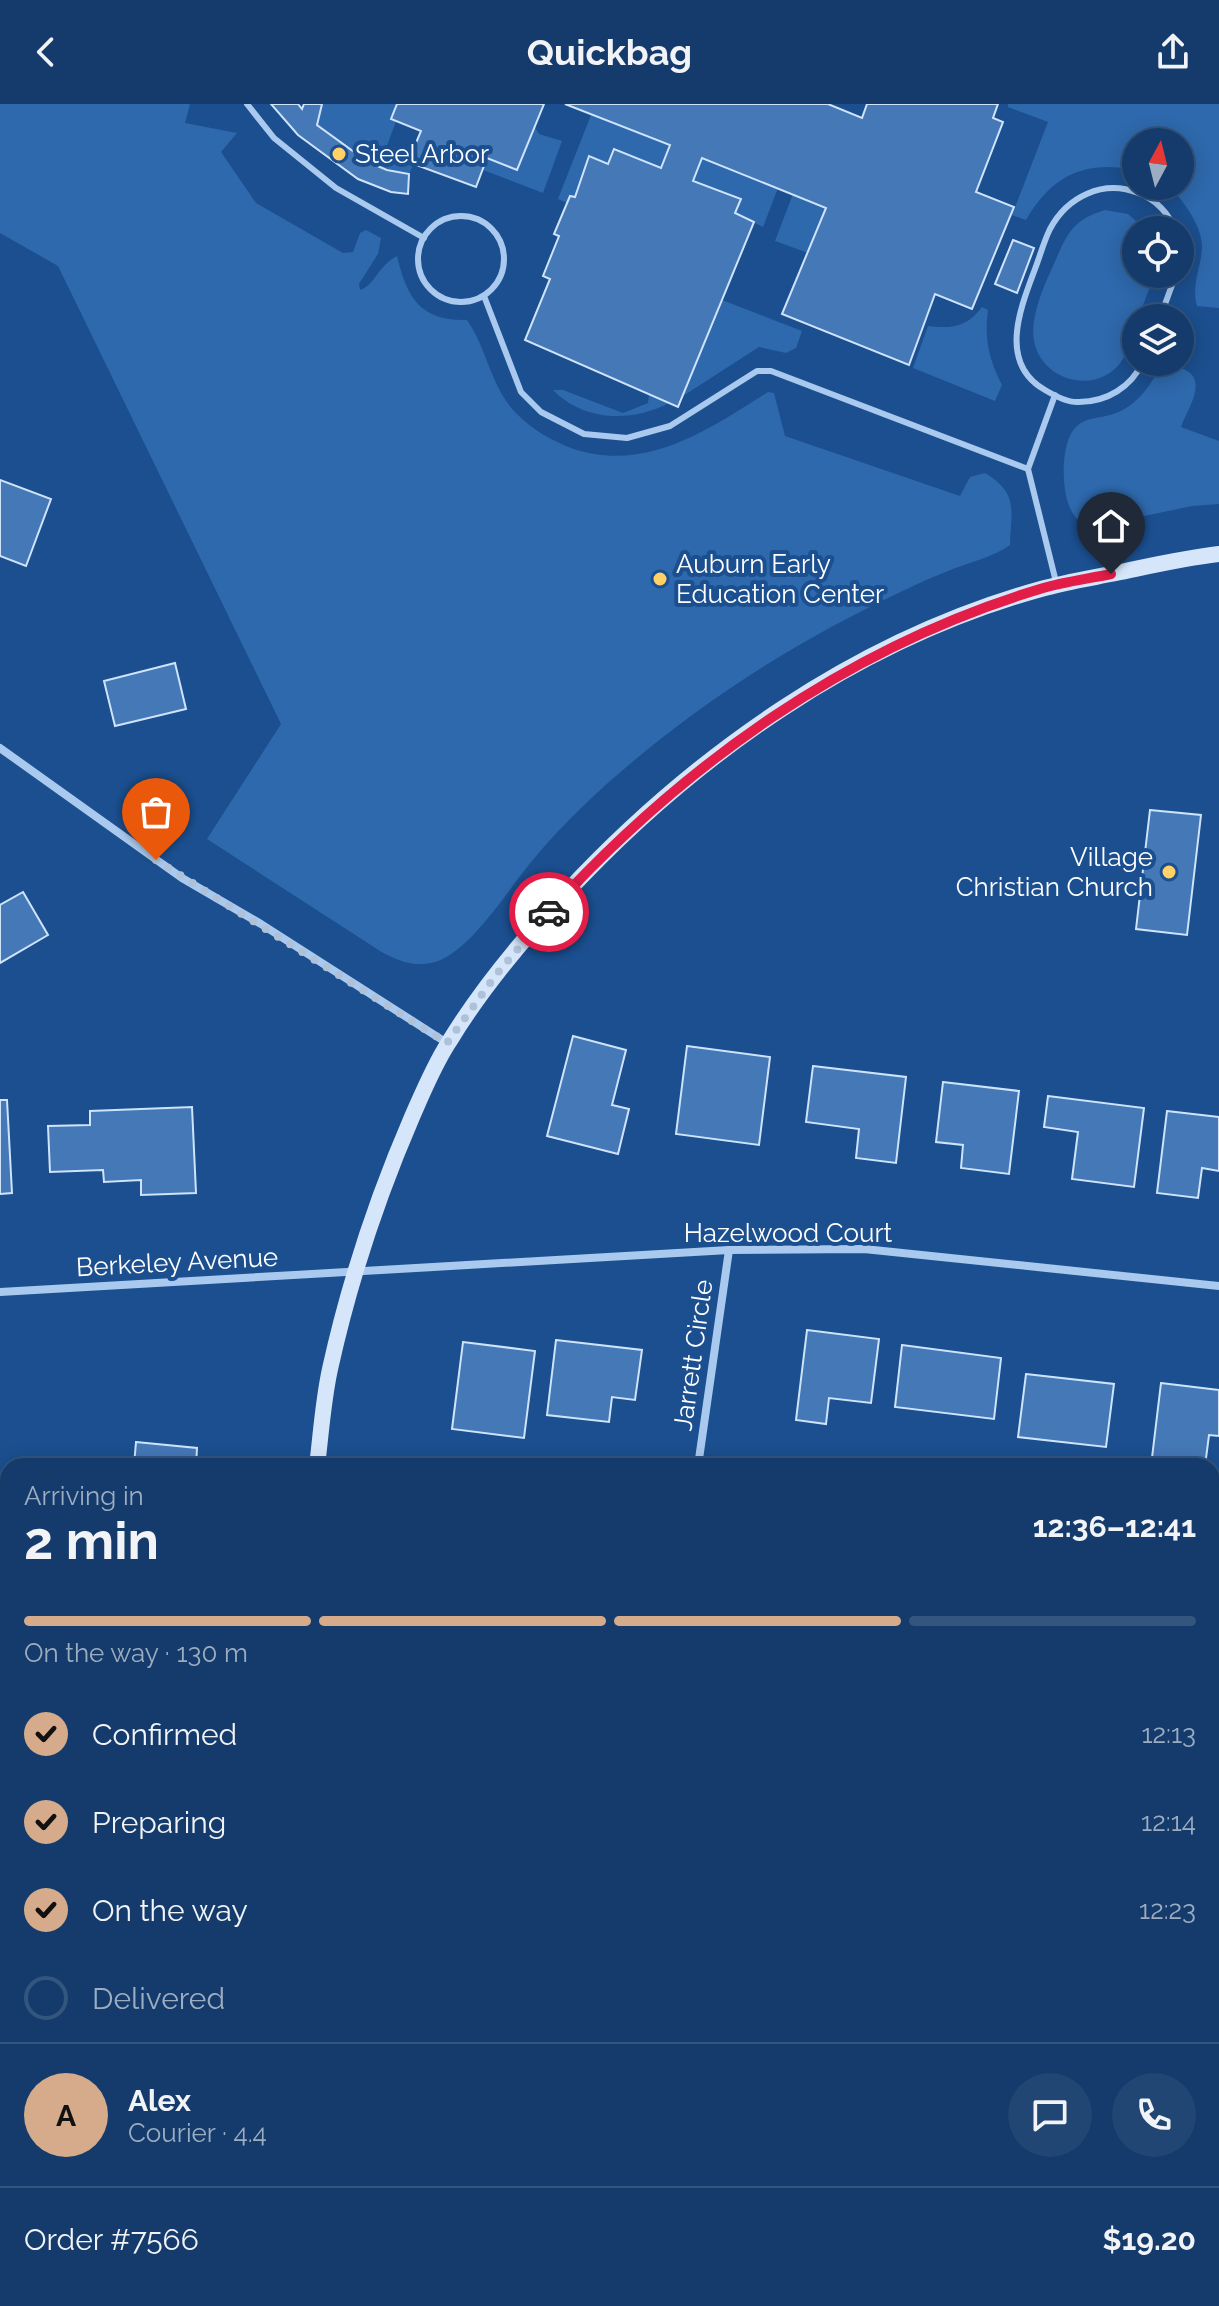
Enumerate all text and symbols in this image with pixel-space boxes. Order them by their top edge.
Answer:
icon: back [24,30,68,74]
icon: share [1151,30,1195,74]
text: Quickbag [527,31,692,73]
north arrow [1122,128,1194,200]
map controls [1122,128,1194,376]
place label: Steel Arbor [355,139,489,169]
marker: Steel Arbor [330,145,348,163]
button: locate [1122,216,1194,288]
button: layers [1122,304,1194,376]
pin [1077,492,1145,574]
icon: home [1089,504,1133,548]
place label: Auburn Early Education Center [676,549,884,609]
marker: Auburn Early Education Center [651,570,669,588]
pin [122,778,190,860]
icon: bag [134,790,178,834]
place label: Village Christian Church [956,842,1153,902]
marker: Village Christian Church [1160,863,1178,881]
courier [509,872,589,952]
icon: car [527,890,571,934]
street label: Hazelwood Court [684,1218,893,1248]
street label: Berkeley Avenue [75,1242,279,1282]
street label: Jarrett Circle [668,1277,718,1433]
text: Arriving in [24,1481,144,1511]
text: 12:36–12:41 [1033,1509,1196,1544]
text: 2 min [24,1510,159,1571]
text: On the way · 130 m [24,1638,248,1668]
icon: check [24,1712,68,1756]
text: Confirmed [92,1717,237,1752]
text: 12:13 [1141,1719,1196,1749]
icon: check [24,1800,68,1844]
text: Preparing [92,1805,226,1840]
text: 12:14 [1141,1807,1196,1837]
icon: check [24,1888,68,1932]
text: On the way [92,1893,248,1928]
text: 12:23 [1139,1895,1196,1925]
text: Delivered [92,1981,225,2016]
button: chat [1008,2073,1092,2157]
button: phone [1112,2073,1196,2157]
text: Alex [128,2083,191,2118]
text: A [56,2098,76,2133]
text: Courier · 4.4 [128,2118,267,2148]
text: Order #7566 [24,2222,199,2257]
text: $19.20 [1102,2222,1196,2257]

